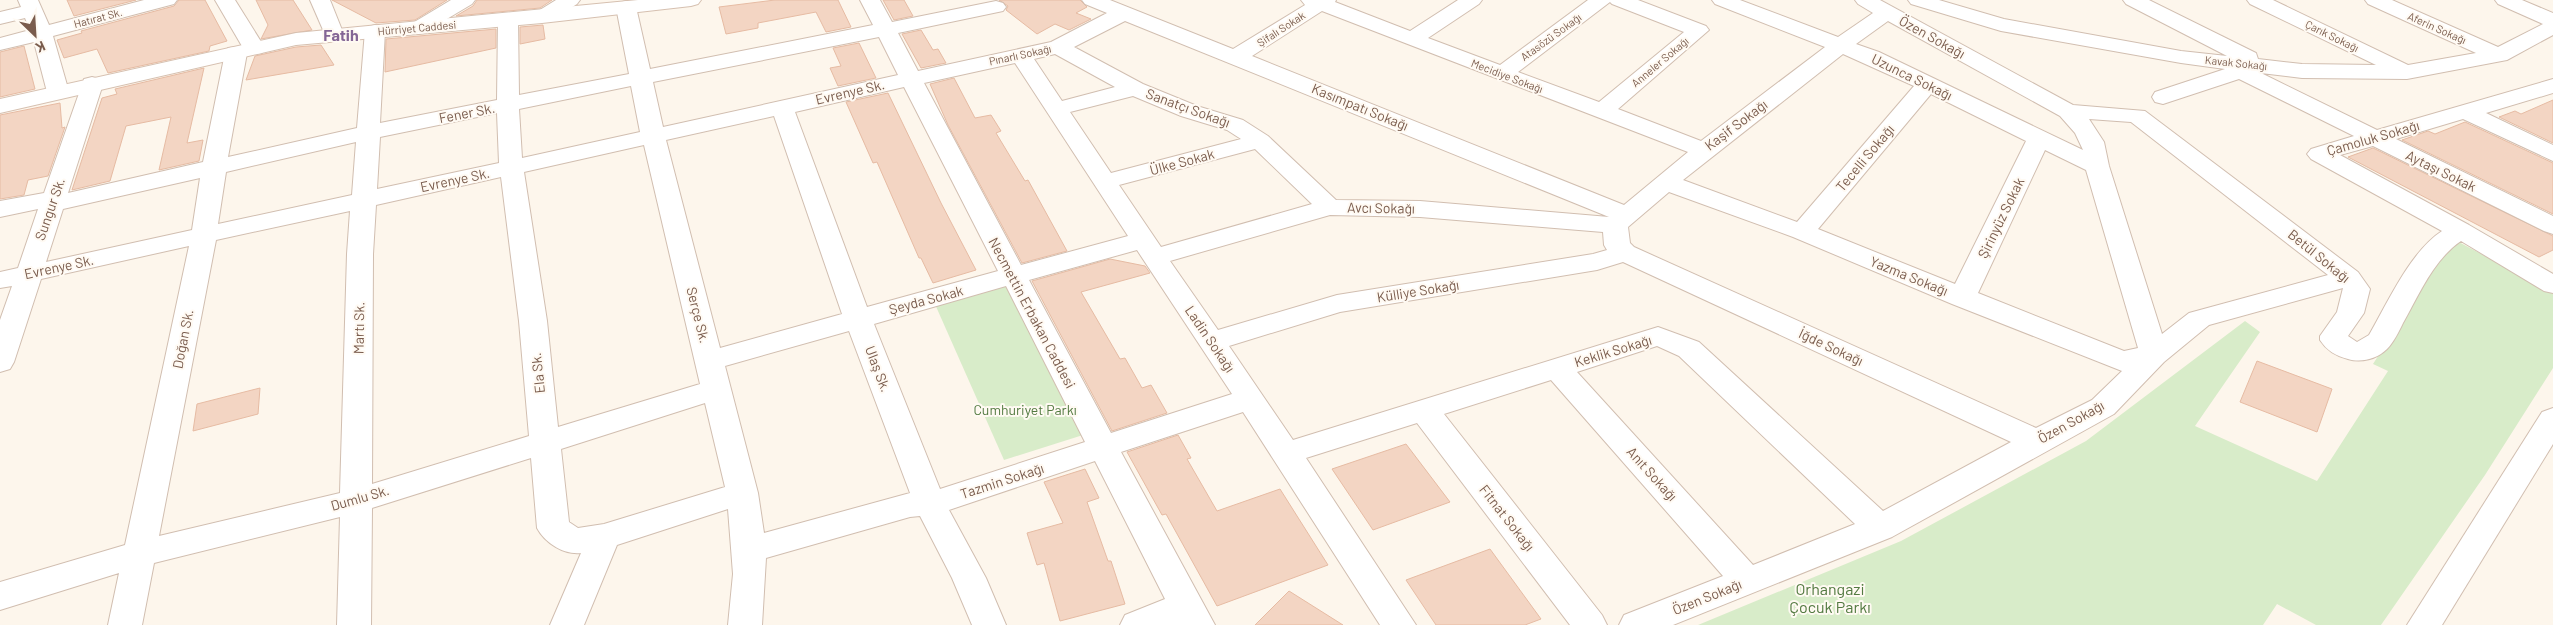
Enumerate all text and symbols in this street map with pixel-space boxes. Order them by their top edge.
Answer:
street label: Hatırat Sk. [72,5,124,30]
street label: Şifalı Sokak [1254,8,1308,49]
street label: Aferin Sokağı [2406,9,2468,46]
north arrow [10,10,60,60]
street label: Atasözü Sokağı [1518,10,1584,63]
street label: Özen Sokağı [1896,11,1968,62]
street label: Çarık Sokağı [2303,17,2361,54]
street label: Hürriyet Caddesi [377,18,457,37]
district label: Fatih [323,25,359,44]
street label: Anneler Sokağı [1628,34,1691,89]
text: K [33,38,48,57]
street label: Pınarlı Sokağı [988,42,1052,67]
street label: Uzunca Sokağı [1869,50,1955,103]
street label: Kavak Sokağı [2204,53,2268,72]
street label: Mecidiye Sokağı [1470,56,1545,95]
street label: Evrenye Sk. [814,75,886,108]
street label: Kasımpatı Sokağı [1309,79,1411,134]
street label: Sanatçı Sokağı [1144,84,1233,131]
street label: Kaşif Sokağı [1701,95,1770,154]
street label: Fener Sk. [437,99,496,126]
street label: Çamoluk Sokağı [2325,116,2421,159]
street label: Tecelli Sokağı [1832,121,1898,195]
street label: Ülke Sokak [1148,145,1216,178]
street label: Aytaşı Sokak [2403,146,2479,195]
street label: Evrenye Sk. [419,164,491,195]
street label: Sungur Sk. [31,175,68,242]
street label: Şirinyüz Sokak [1974,175,2027,261]
street label: Avcı Sokağı [1347,198,1415,217]
street label: Betül Sokağı [2285,225,2354,286]
street label: Necmettin Erbakan Caddesi [985,234,1079,391]
street label: Evrenye Sk. [23,251,95,282]
street label: Yazma Sokağı [1868,252,1951,299]
street label: Külliye Sokağı [1376,276,1460,305]
street label: Şeyda Sokak [887,281,965,318]
street label: Serçe Sk. [683,285,714,345]
street label: Martı Sk. [350,302,367,354]
street label: Ladin Sokağı [1182,302,1239,375]
street label: Doğan Sk. [168,308,197,370]
street label: İğde Sokağı [1796,324,1866,369]
street label: Keklik Sokağı [1572,331,1653,370]
street label: Ulaş Sk. [862,343,895,394]
street label: Ela Sk. [527,352,548,394]
street label: Özen Sokağı [2035,396,2107,447]
park label: Cumhuriyet Parkı [973,401,1077,418]
street label: Anıt Sokağı [1624,443,1681,504]
street label: Tazmin Sokağı [958,459,1046,502]
street label: Dumlu Sk. [329,481,391,514]
street label: Fitnat Sokağı [1476,481,1539,554]
street label: Özen Sokağı [1670,575,1744,618]
park label: Orhangazi Çocuk Parkı [1789,579,1871,616]

